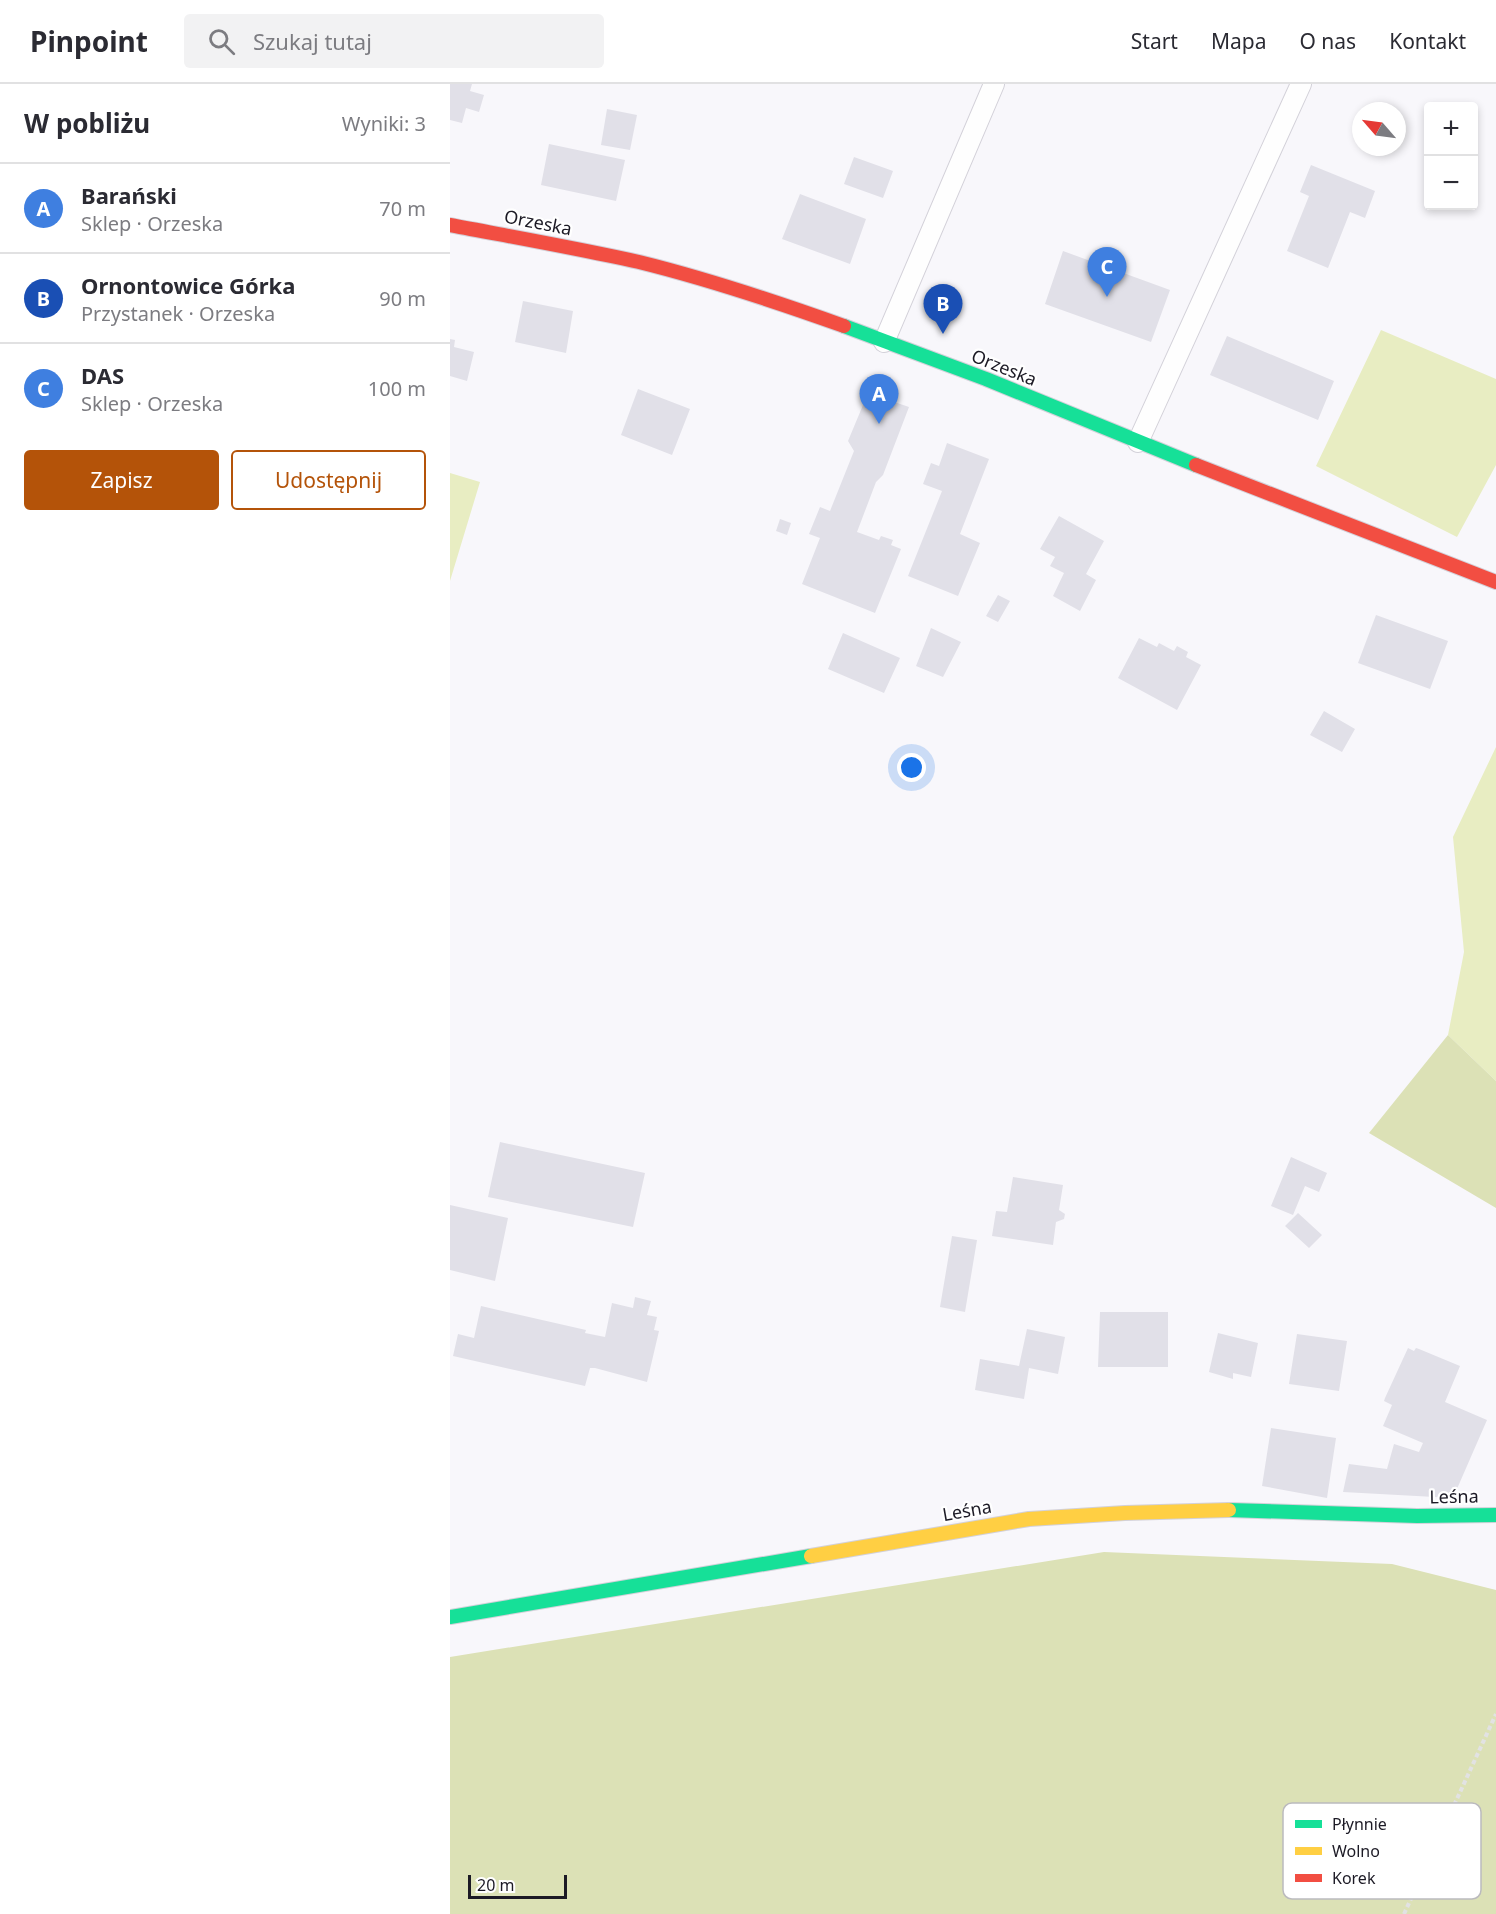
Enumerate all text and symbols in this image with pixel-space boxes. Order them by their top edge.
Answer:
search box [184,14,604,68]
text: Pinpoint [30,22,148,60]
icon: search [205,25,238,58]
text: Szukaj tutaj [253,26,372,56]
text: Start [1131,27,1178,55]
text: Mapa [1211,27,1266,55]
text: O nas [1299,27,1356,55]
text: Kontakt [1389,27,1466,55]
north arrow [1352,102,1406,156]
map controls [1424,102,1478,210]
button: + [1424,102,1478,156]
text: W pobliżu [24,105,150,141]
text: Wyniki: 3 [342,110,426,137]
button: − [1424,156,1478,210]
text: Barański [81,180,177,210]
text: A [37,195,50,222]
text: 70 m [379,195,426,222]
street label: Orzeska [502,204,574,240]
text: Sklep · Orzeska [81,210,223,237]
pin: C [1088,248,1126,297]
text: Ornontowice Górka [81,270,295,300]
pin: B [924,284,962,334]
text: B [37,285,50,312]
text: 90 m [379,285,426,312]
text: Przystanek · Orzeska [81,300,275,327]
street label: Orzeska [968,343,1041,391]
text: DAS [81,360,124,390]
pin: A [860,374,898,424]
text: C [37,375,50,402]
text: 100 m [368,375,426,402]
text: Sklep · Orzeska [81,390,223,417]
button: Zapisz [24,450,219,510]
button: Udostępnij [231,450,426,510]
your location [897,753,926,782]
street label: Leśna [1429,1484,1479,1508]
street label: Leśna [940,1494,993,1526]
legend [1283,1803,1481,1899]
text: Płynnie [1332,1813,1387,1835]
text: Wolno [1332,1840,1380,1862]
text: Korek [1332,1867,1376,1889]
scale bar [468,1872,567,1900]
text: 20 m [477,1874,514,1896]

